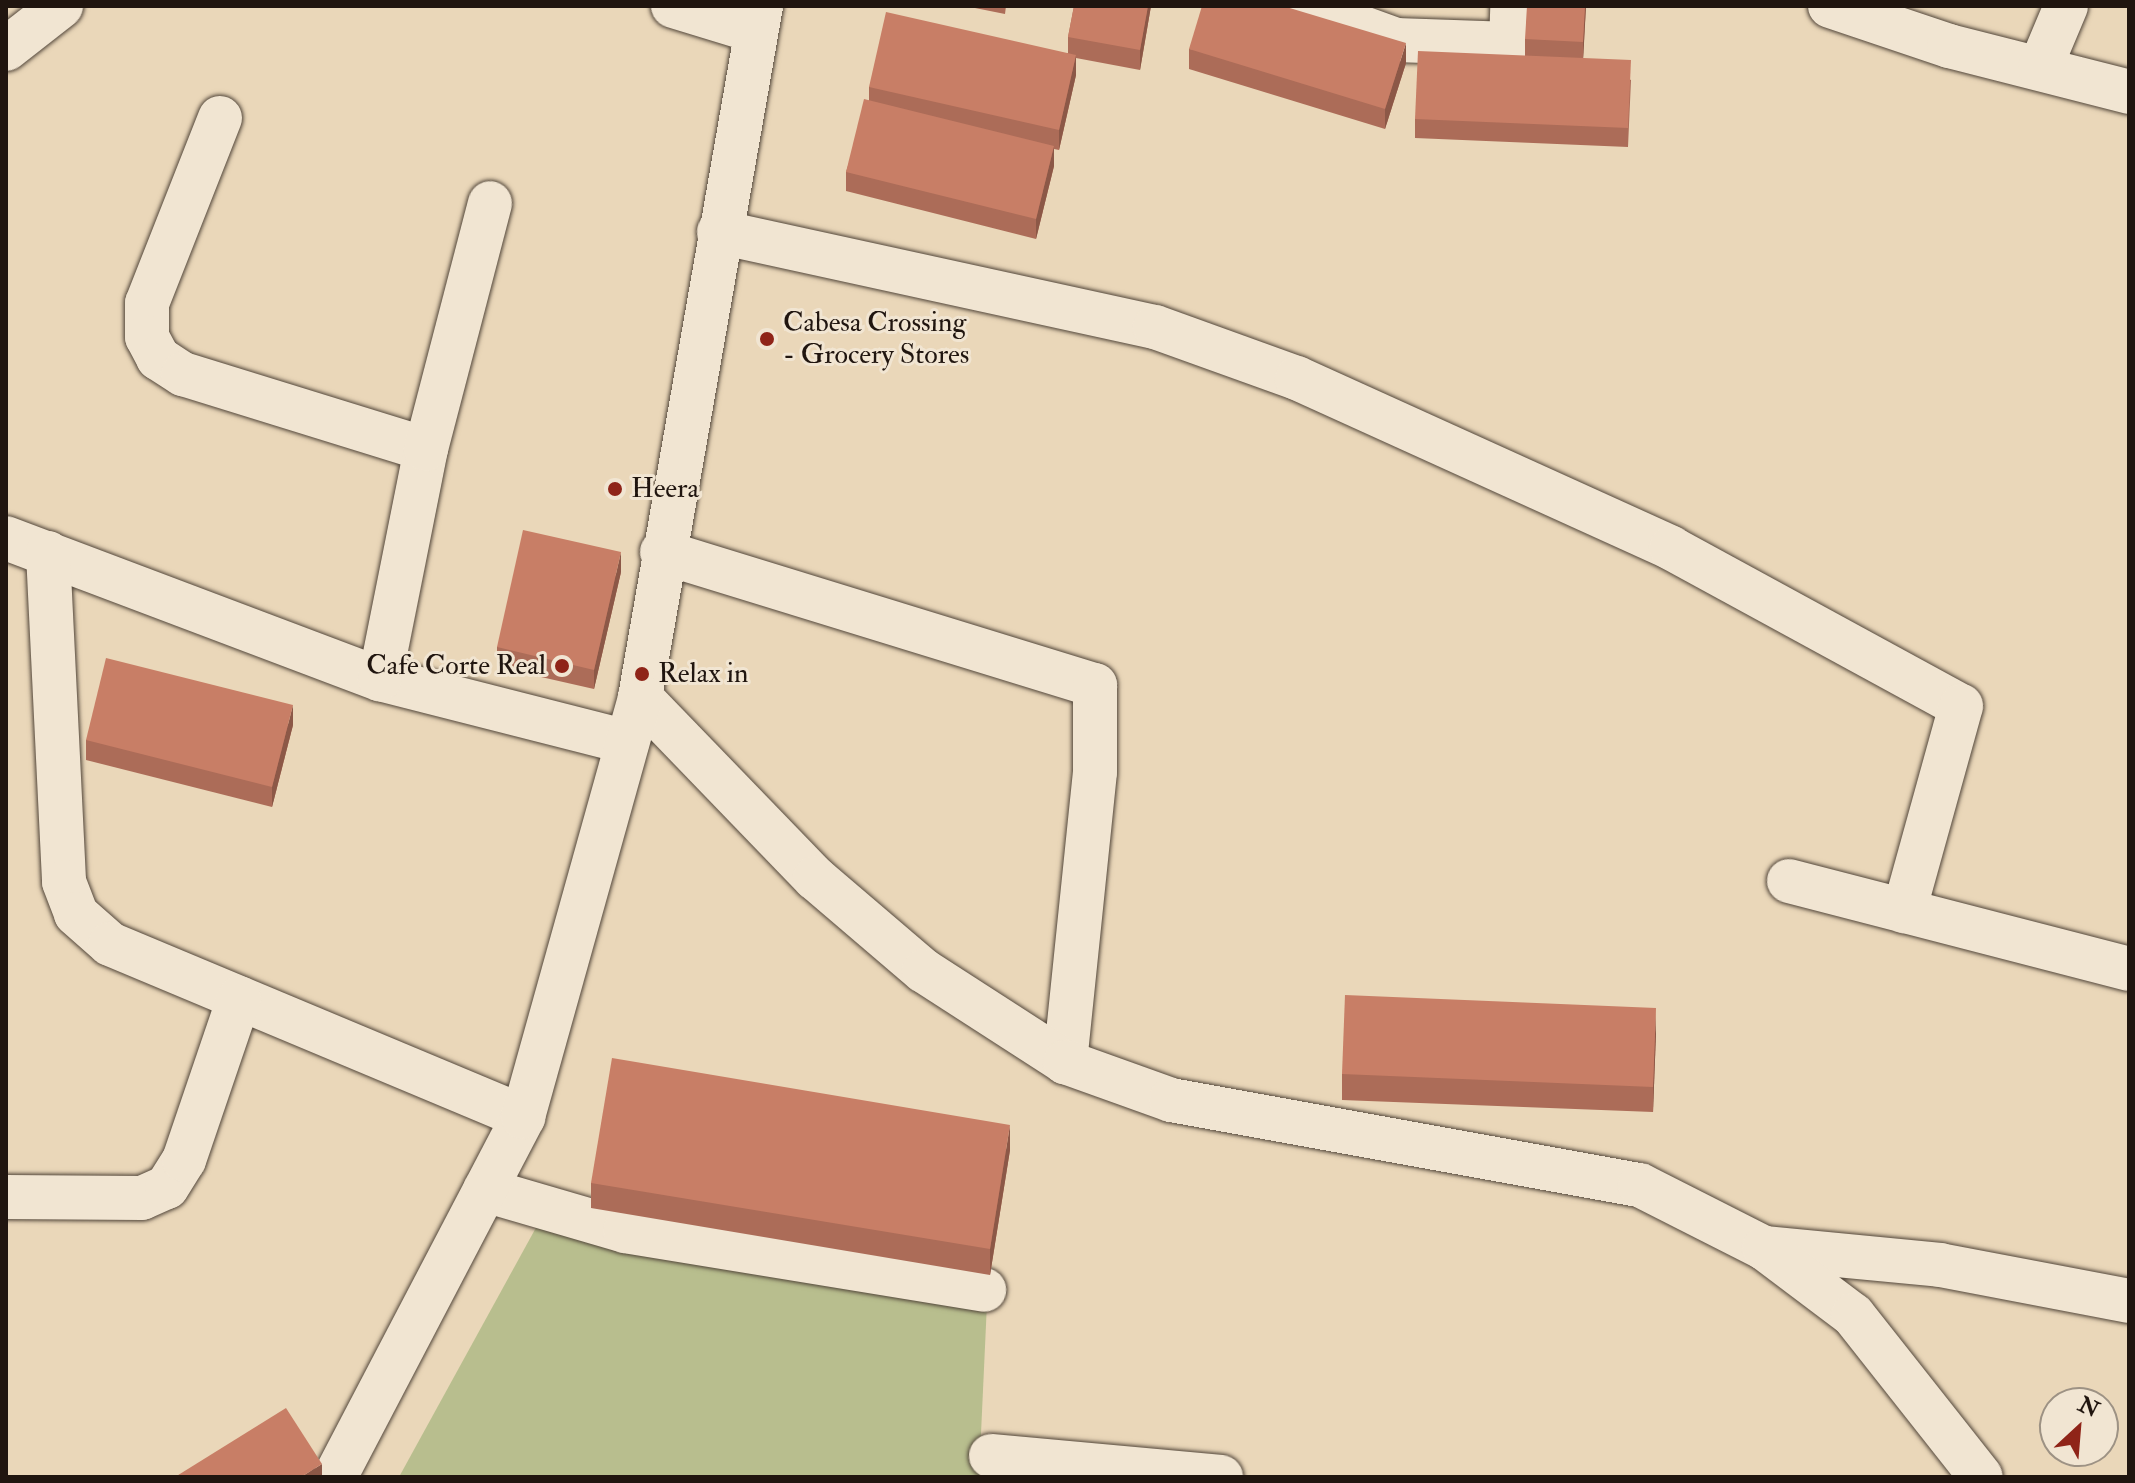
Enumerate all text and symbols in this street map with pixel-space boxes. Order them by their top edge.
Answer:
place label: Cabesa Crossing - Grocery Stores [783,306,969,372]
marker: Cabesa Crossing - Grocery Stores [758,330,776,348]
place label: Heera [631,472,699,506]
marker: Heera [606,480,624,498]
place label: Cafe Corte Real [366,649,546,683]
marker: Cafe Corte Real [553,657,571,675]
place label: Relax in [658,657,748,691]
marker: Relax in [633,665,651,683]
north arrow [2039,1387,2119,1467]
text: N [2074,1390,2104,1424]

